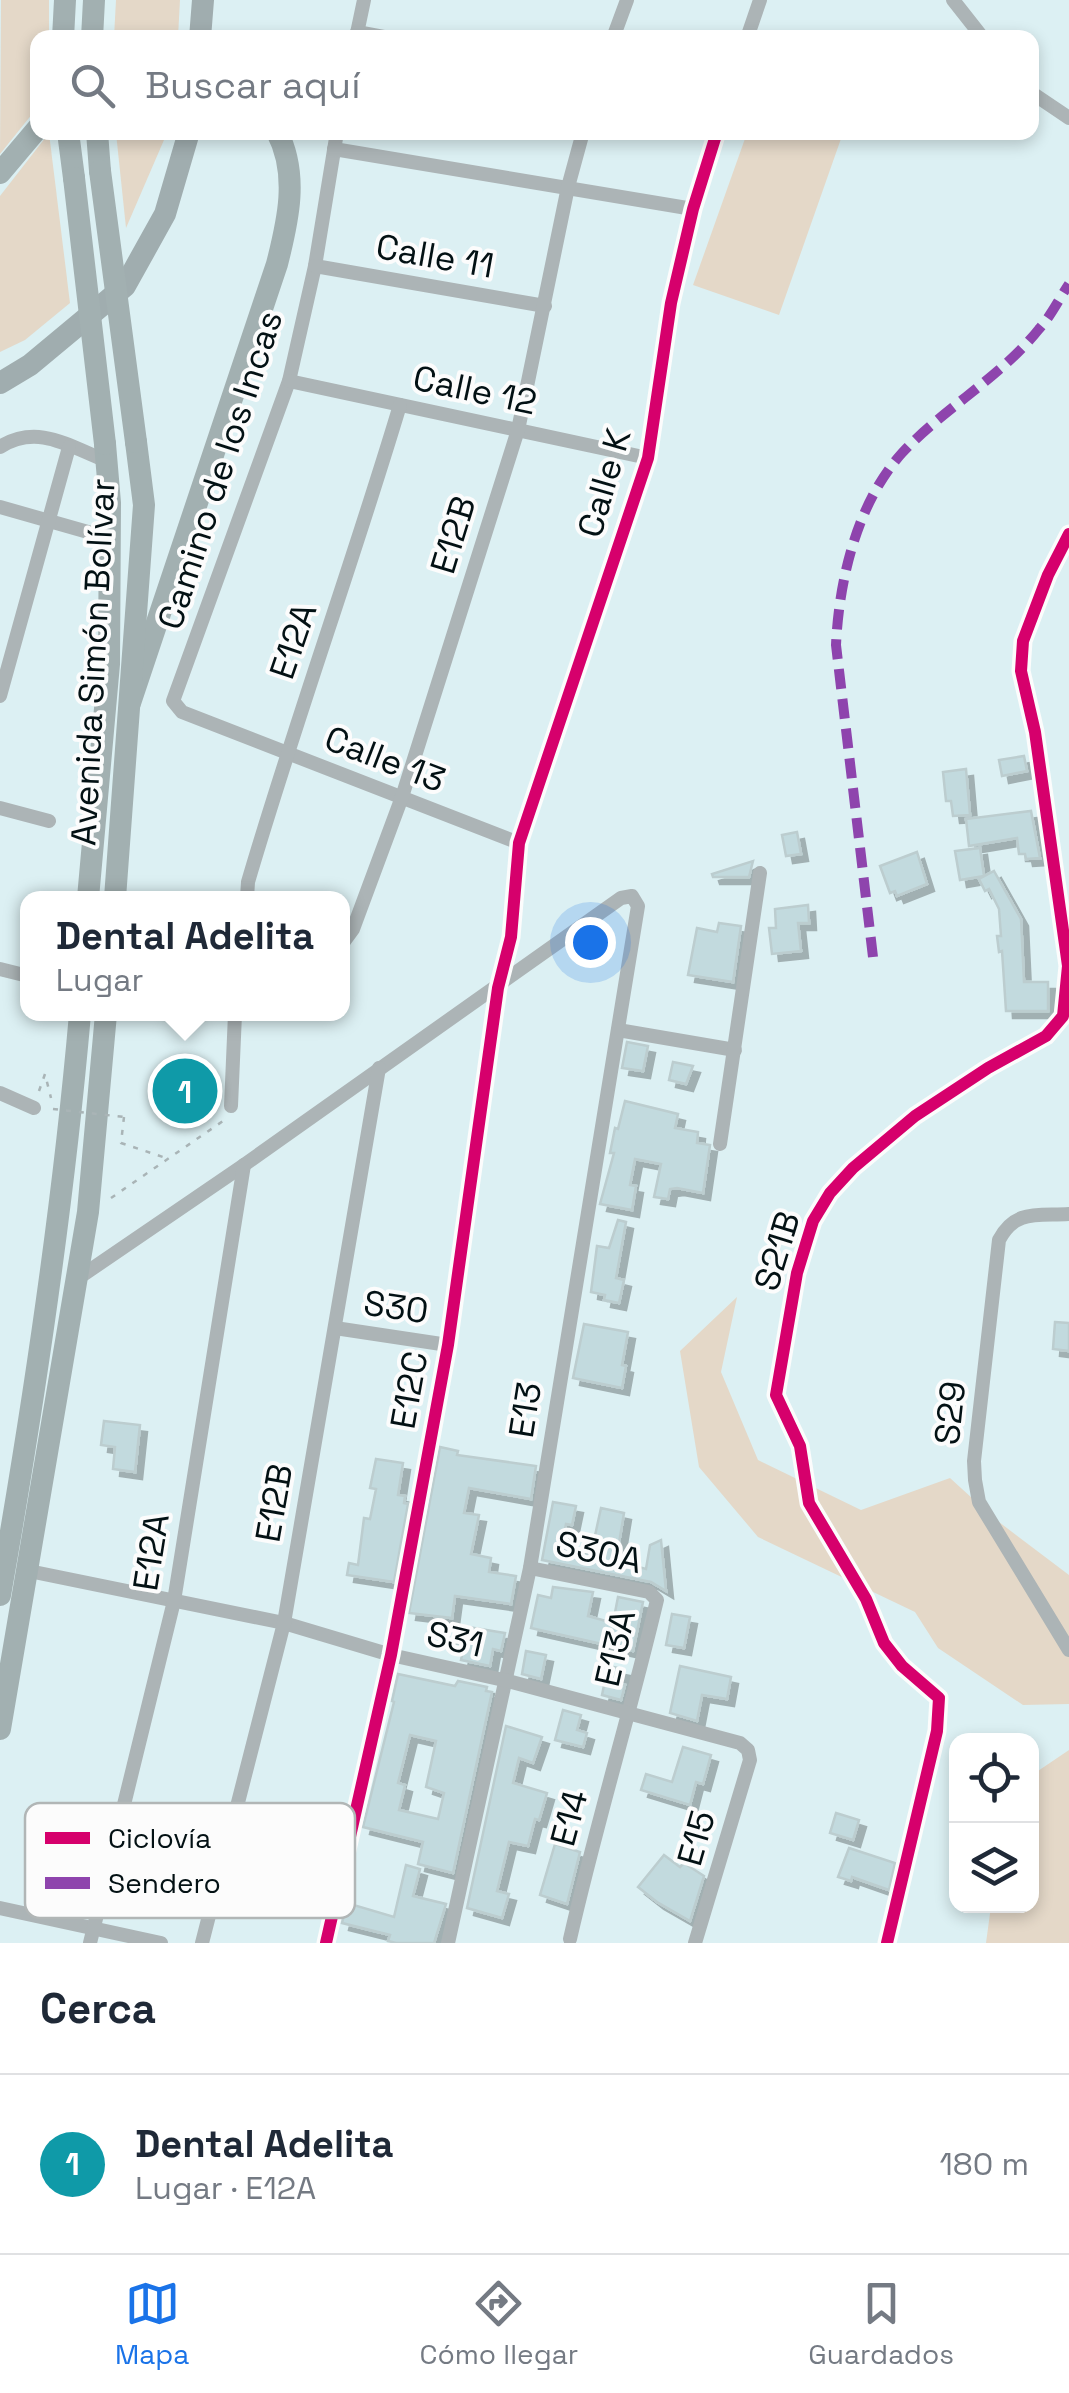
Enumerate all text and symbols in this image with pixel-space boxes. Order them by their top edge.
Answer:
search box [30,30,1039,140]
icon: search [65,58,120,113]
text: Buscar aquí [145,61,360,109]
street label: Calle 11 [373,224,497,288]
street label: Camino de los Incas [148,305,292,635]
street label: Calle 12 [409,355,541,425]
street label: Calle K [568,424,640,542]
street label: Avenida Simón Bolívar [61,477,125,847]
street label: E12B [420,491,486,579]
street label: E12A [260,597,326,685]
street label: Calle 13 [319,716,451,802]
popup [20,891,350,1021]
text: Dental Adelita [56,912,314,960]
your location [565,917,616,968]
text: Lugar [56,960,144,1000]
pin: 1 [152,1054,218,1128]
street label: S21B [744,1206,810,1296]
street label: S30 [361,1281,431,1333]
street label: E12C [381,1348,437,1432]
street label: E13 [499,1379,551,1441]
street label: S29 [925,1379,975,1447]
street label: E12B [246,1460,302,1546]
street label: E12A [123,1510,179,1594]
street label: S30A [552,1521,646,1583]
street label: E13A [585,1605,645,1691]
street label: S31 [422,1611,488,1667]
map controls [949,1733,1039,1913]
button: locate [949,1733,1039,1823]
street label: E14 [540,1785,598,1851]
legend [25,1803,355,1918]
street label: E15 [667,1805,725,1871]
text: Ciclovía [108,1820,211,1856]
button: layers [949,1823,1039,1913]
text: Sendero [108,1865,221,1901]
text: Cerca [40,1982,156,2035]
text: Dental Adelita [135,2120,393,2168]
text: 1 [65,2144,80,2184]
text: 180 m [939,2144,1029,2184]
text: Lugar · E12A [135,2168,316,2208]
tab: Mapa [115,2276,189,2372]
tab: Cómo llegar [420,2276,578,2372]
tab: Guardados [808,2276,954,2372]

